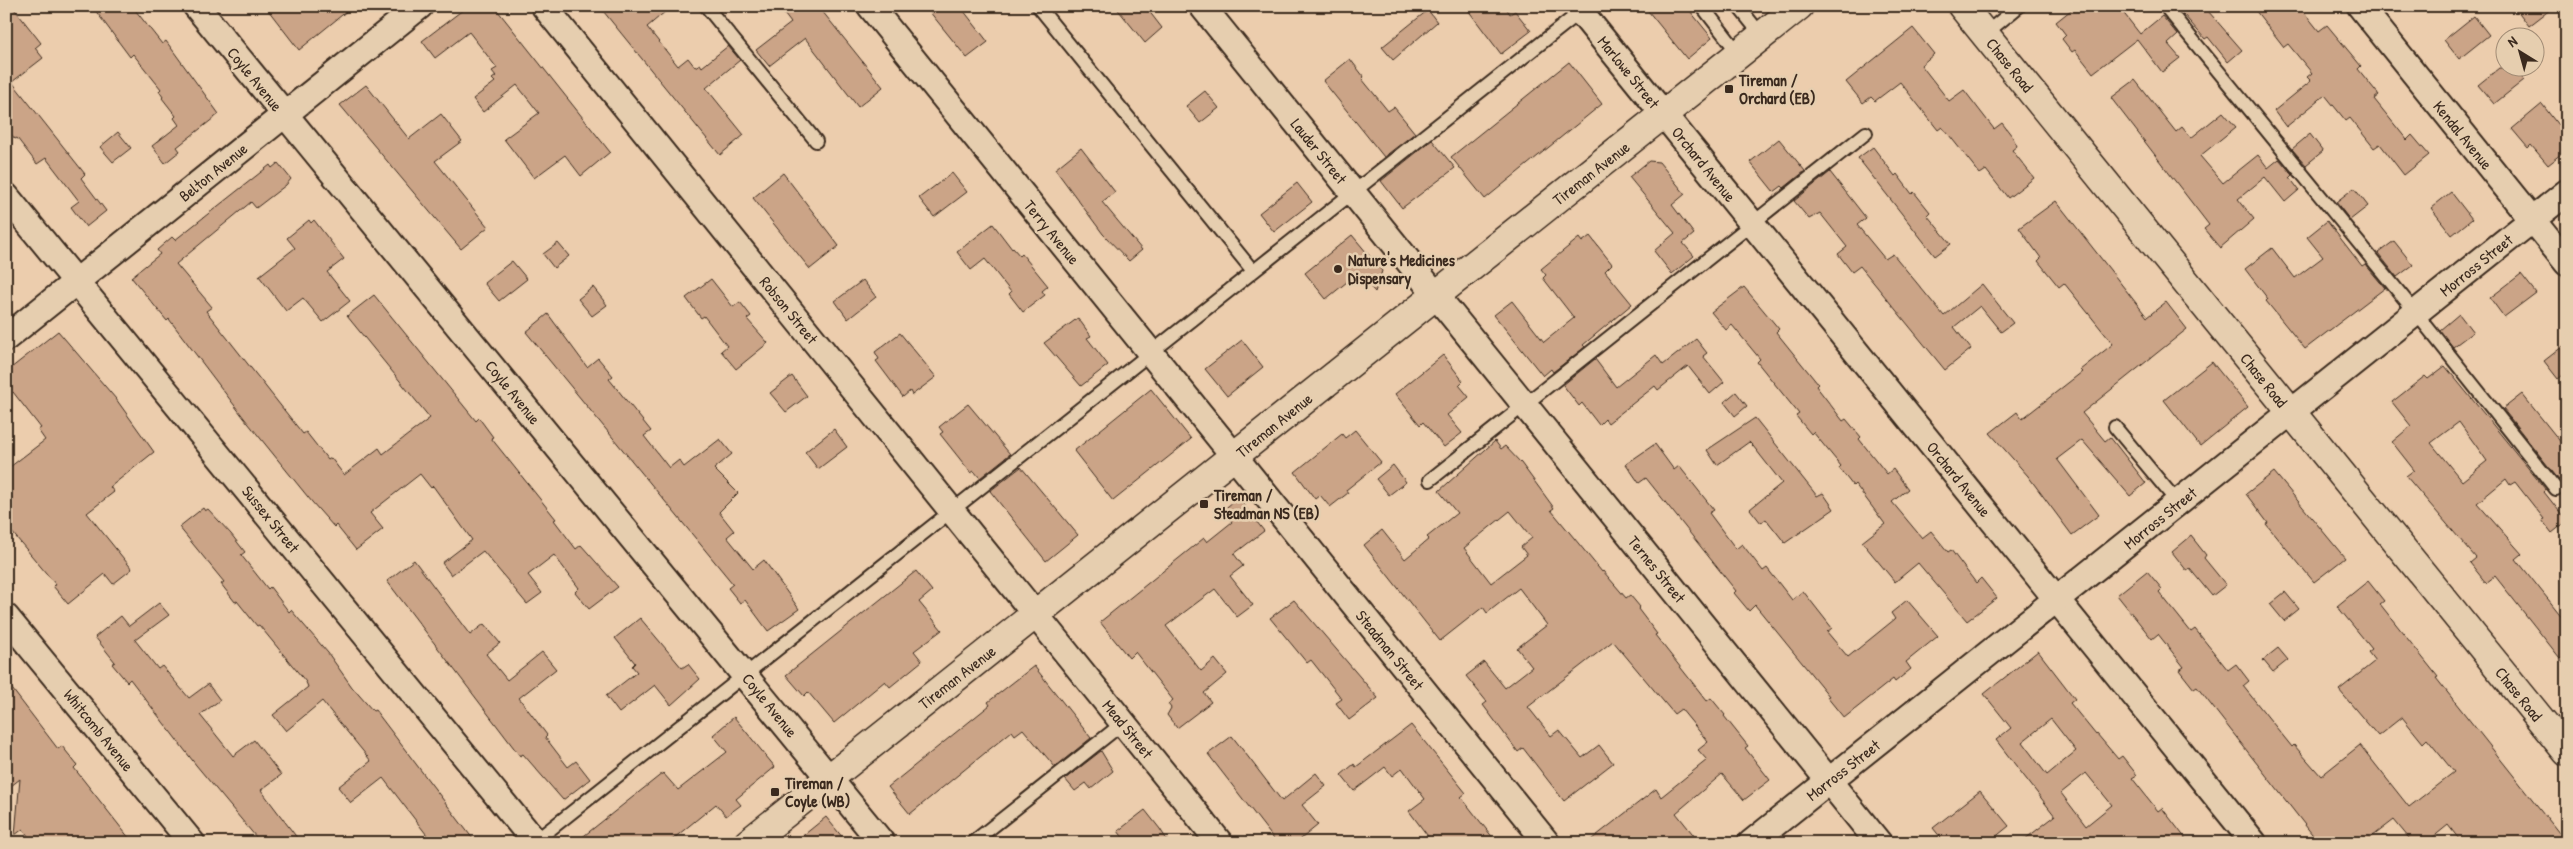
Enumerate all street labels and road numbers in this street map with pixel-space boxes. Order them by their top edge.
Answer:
street label: Marlowe Street [1593,31,1665,113]
street label: Chase Road [1981,33,2039,97]
street label: Coyle Avenue [222,42,288,116]
street label: Kendal Avenue [2428,96,2498,175]
street label: Lauder Street [1286,114,1353,189]
street label: Orchard Avenue [1667,122,1742,207]
street label: Tireman Avenue [1548,136,1635,210]
street label: Belton Avenue [174,137,252,206]
street label: Terry Avenue [1019,195,1085,269]
street label: Morross Street [2435,228,2517,301]
street label: Robson Street [755,272,823,349]
street label: Chase Road [2235,348,2293,412]
street label: Coyle Avenue [480,355,546,429]
street label: Tireman Avenue [1231,387,1317,463]
street label: Orchard Avenue [1922,437,1997,522]
street label: Sussex Street [237,481,305,558]
street label: Morross Street [2119,481,2201,554]
street label: Ternes Street [1623,531,1691,608]
street label: Steadman Street [1351,605,1429,695]
street label: Tireman Avenue [914,640,1001,714]
street label: Chase Road [2490,662,2548,726]
street label: Coyle Avenue [737,668,803,742]
street label: Whitcomb Avenue [59,684,139,776]
street label: Mead Street [1098,695,1159,763]
street label: Morross Street [1802,734,1885,806]

